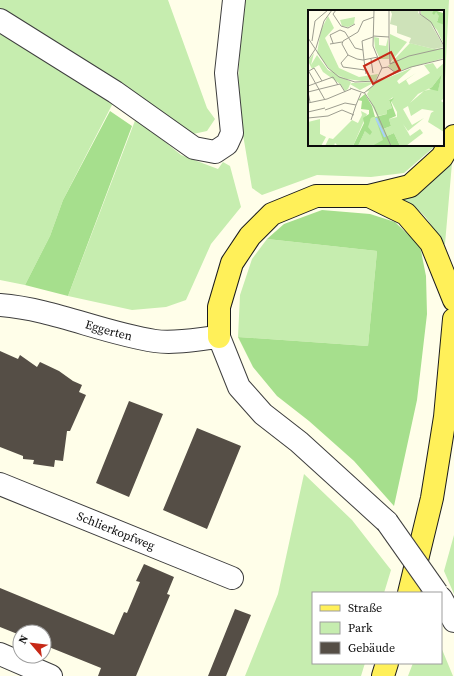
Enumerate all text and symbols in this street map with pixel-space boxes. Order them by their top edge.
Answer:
inset map [308,10,444,146]
street label: Eggerten [83,316,134,344]
street label: Schlierkopfweg [74,508,157,554]
legend [312,592,442,664]
text: Straße [348,600,382,616]
text: Park [348,620,373,636]
north arrow [12,624,52,664]
text: N [15,632,32,647]
text: Gebäude [348,640,395,656]

